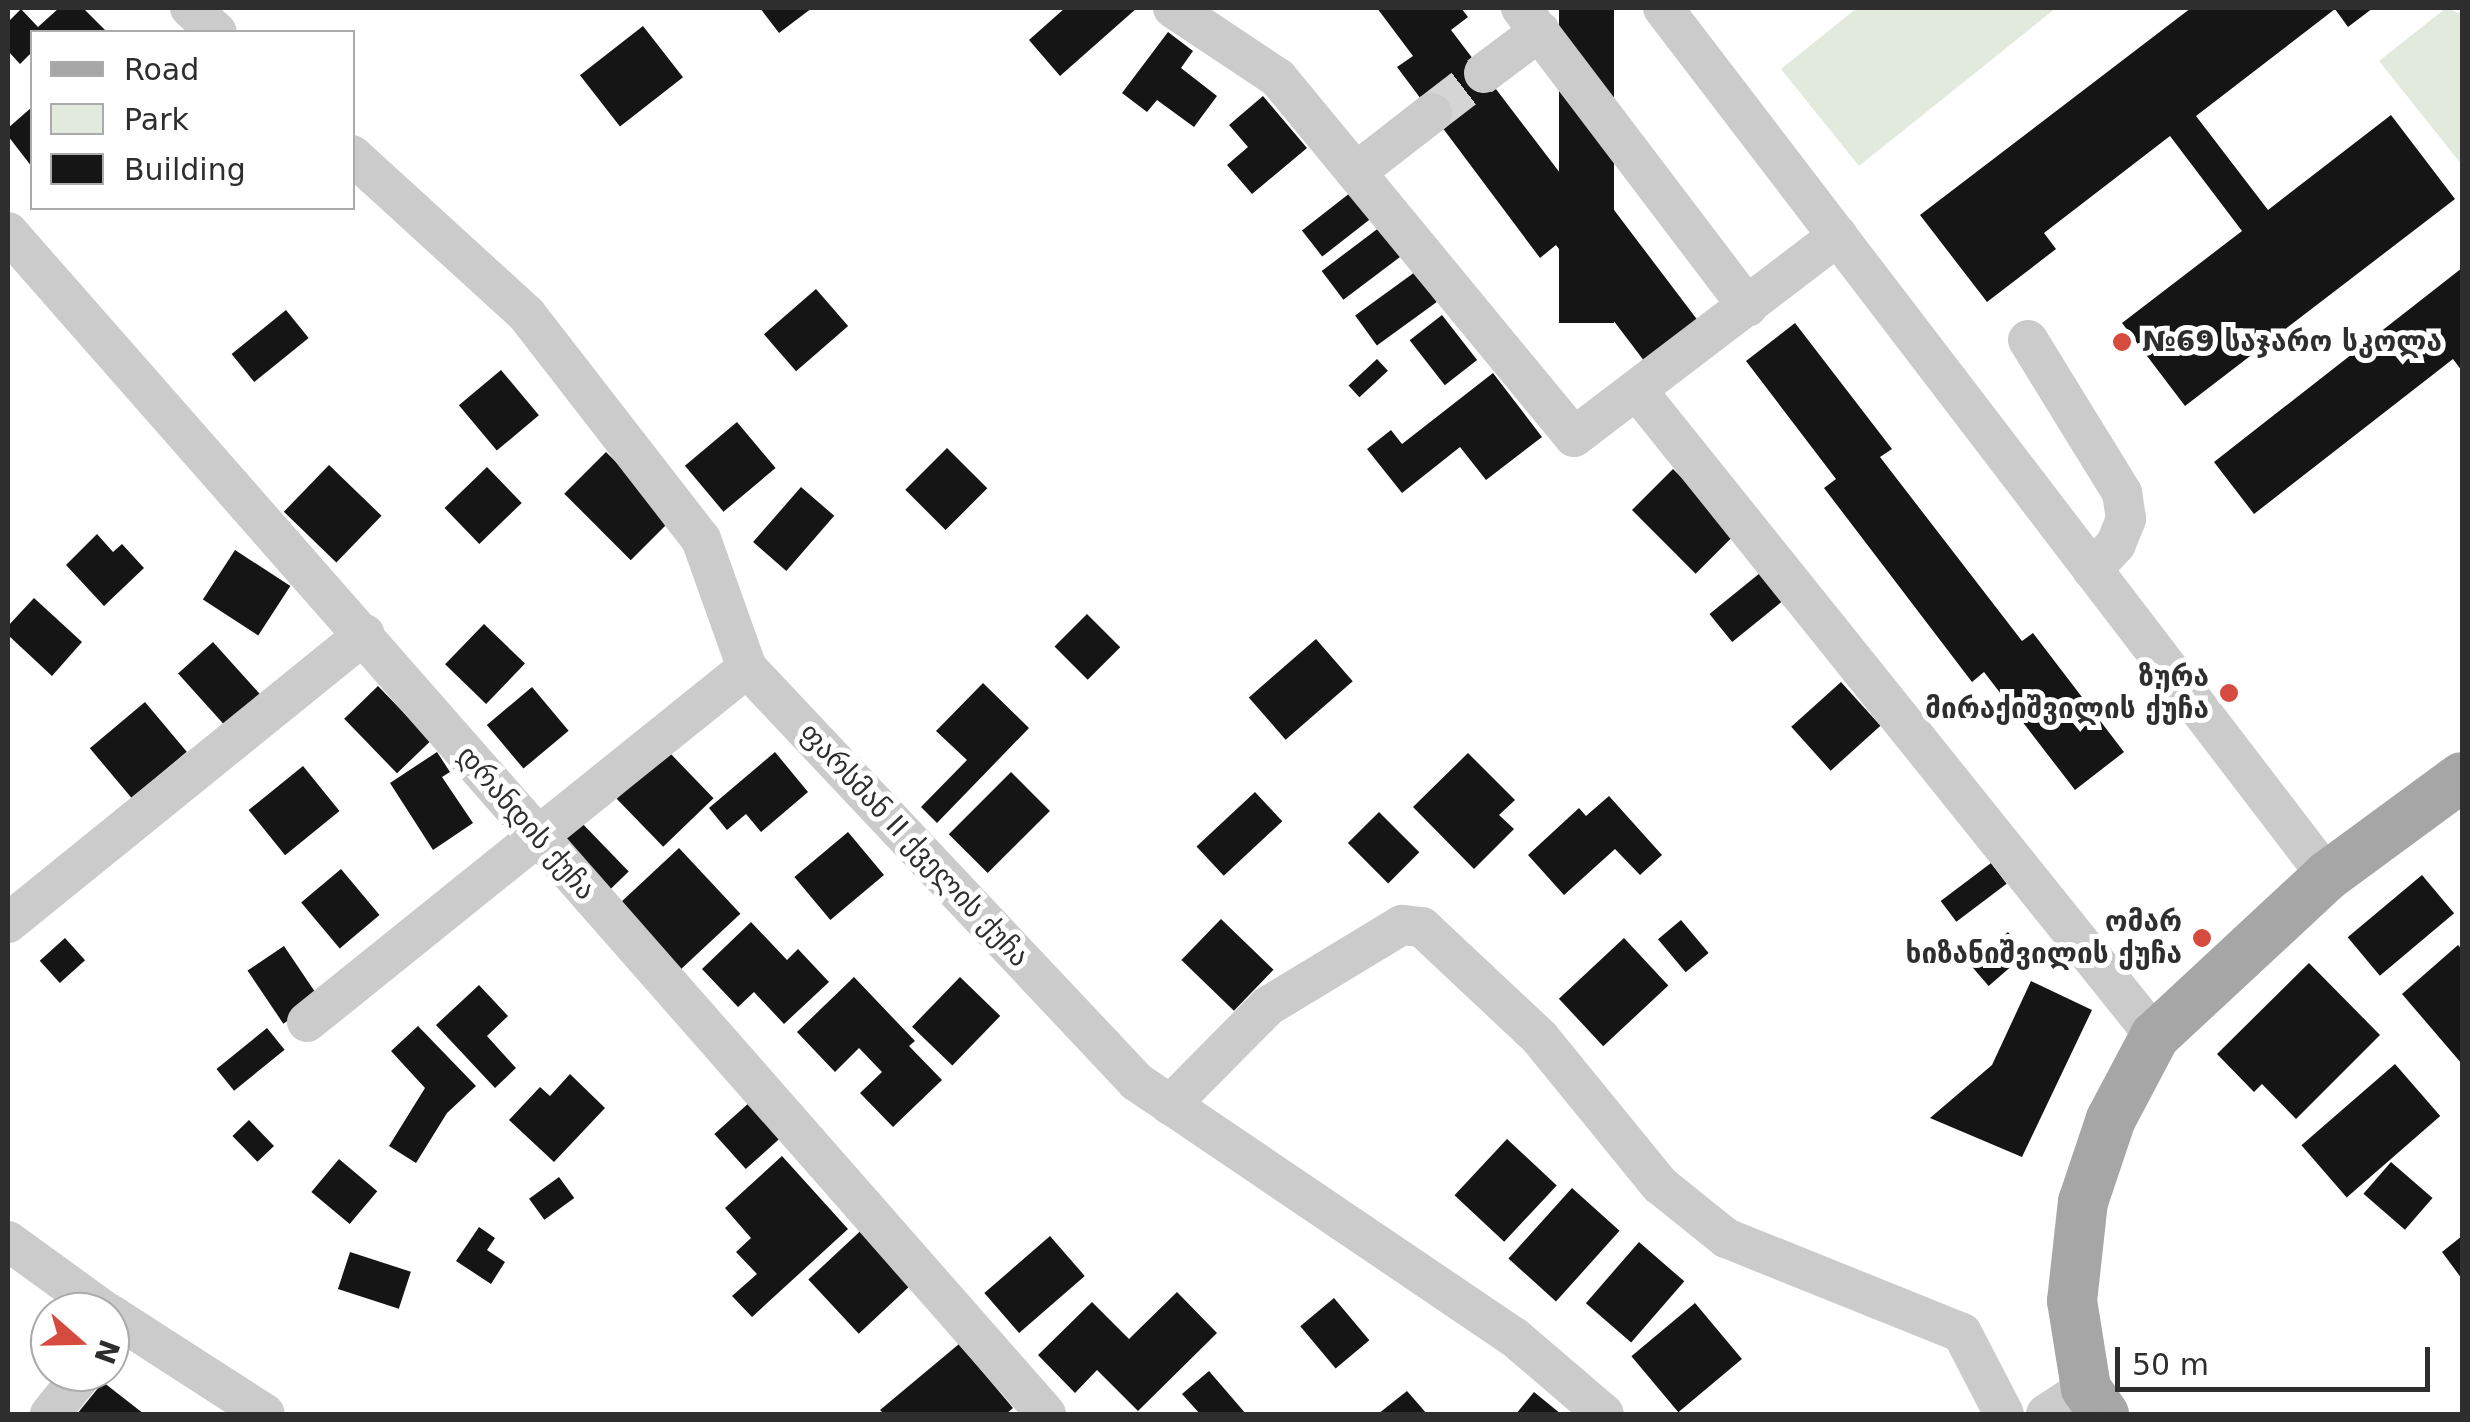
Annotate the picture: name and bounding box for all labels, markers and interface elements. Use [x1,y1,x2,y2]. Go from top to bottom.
legend [30,30,355,210]
text: Road [124,52,199,87]
text: Park [124,102,189,137]
text: Building [124,152,246,187]
place label: №69 საჯარო სკოლა [2142,325,2442,359]
marker: №69 საჯარო სკოლა [2111,331,2133,353]
place label: ზურა მირაქიშვილის ქუჩა [1925,660,2209,726]
marker: ზურა მირაქიშვილის ქუჩა [2218,682,2240,704]
street label: ფარსმან II ქველის ქუჩა [792,716,1036,974]
street label: დრანდის ქუჩა [450,739,602,907]
place label: ომარ ხიზანიშვილის ქუჩა [1905,905,2182,971]
marker: ომარ ხიზანიშვილის ქუჩა [2191,927,2213,949]
north arrow [30,1292,130,1392]
scale bar [2120,1327,2435,1389]
text: N [87,1335,126,1368]
text: 50 m [2132,1347,2209,1382]

